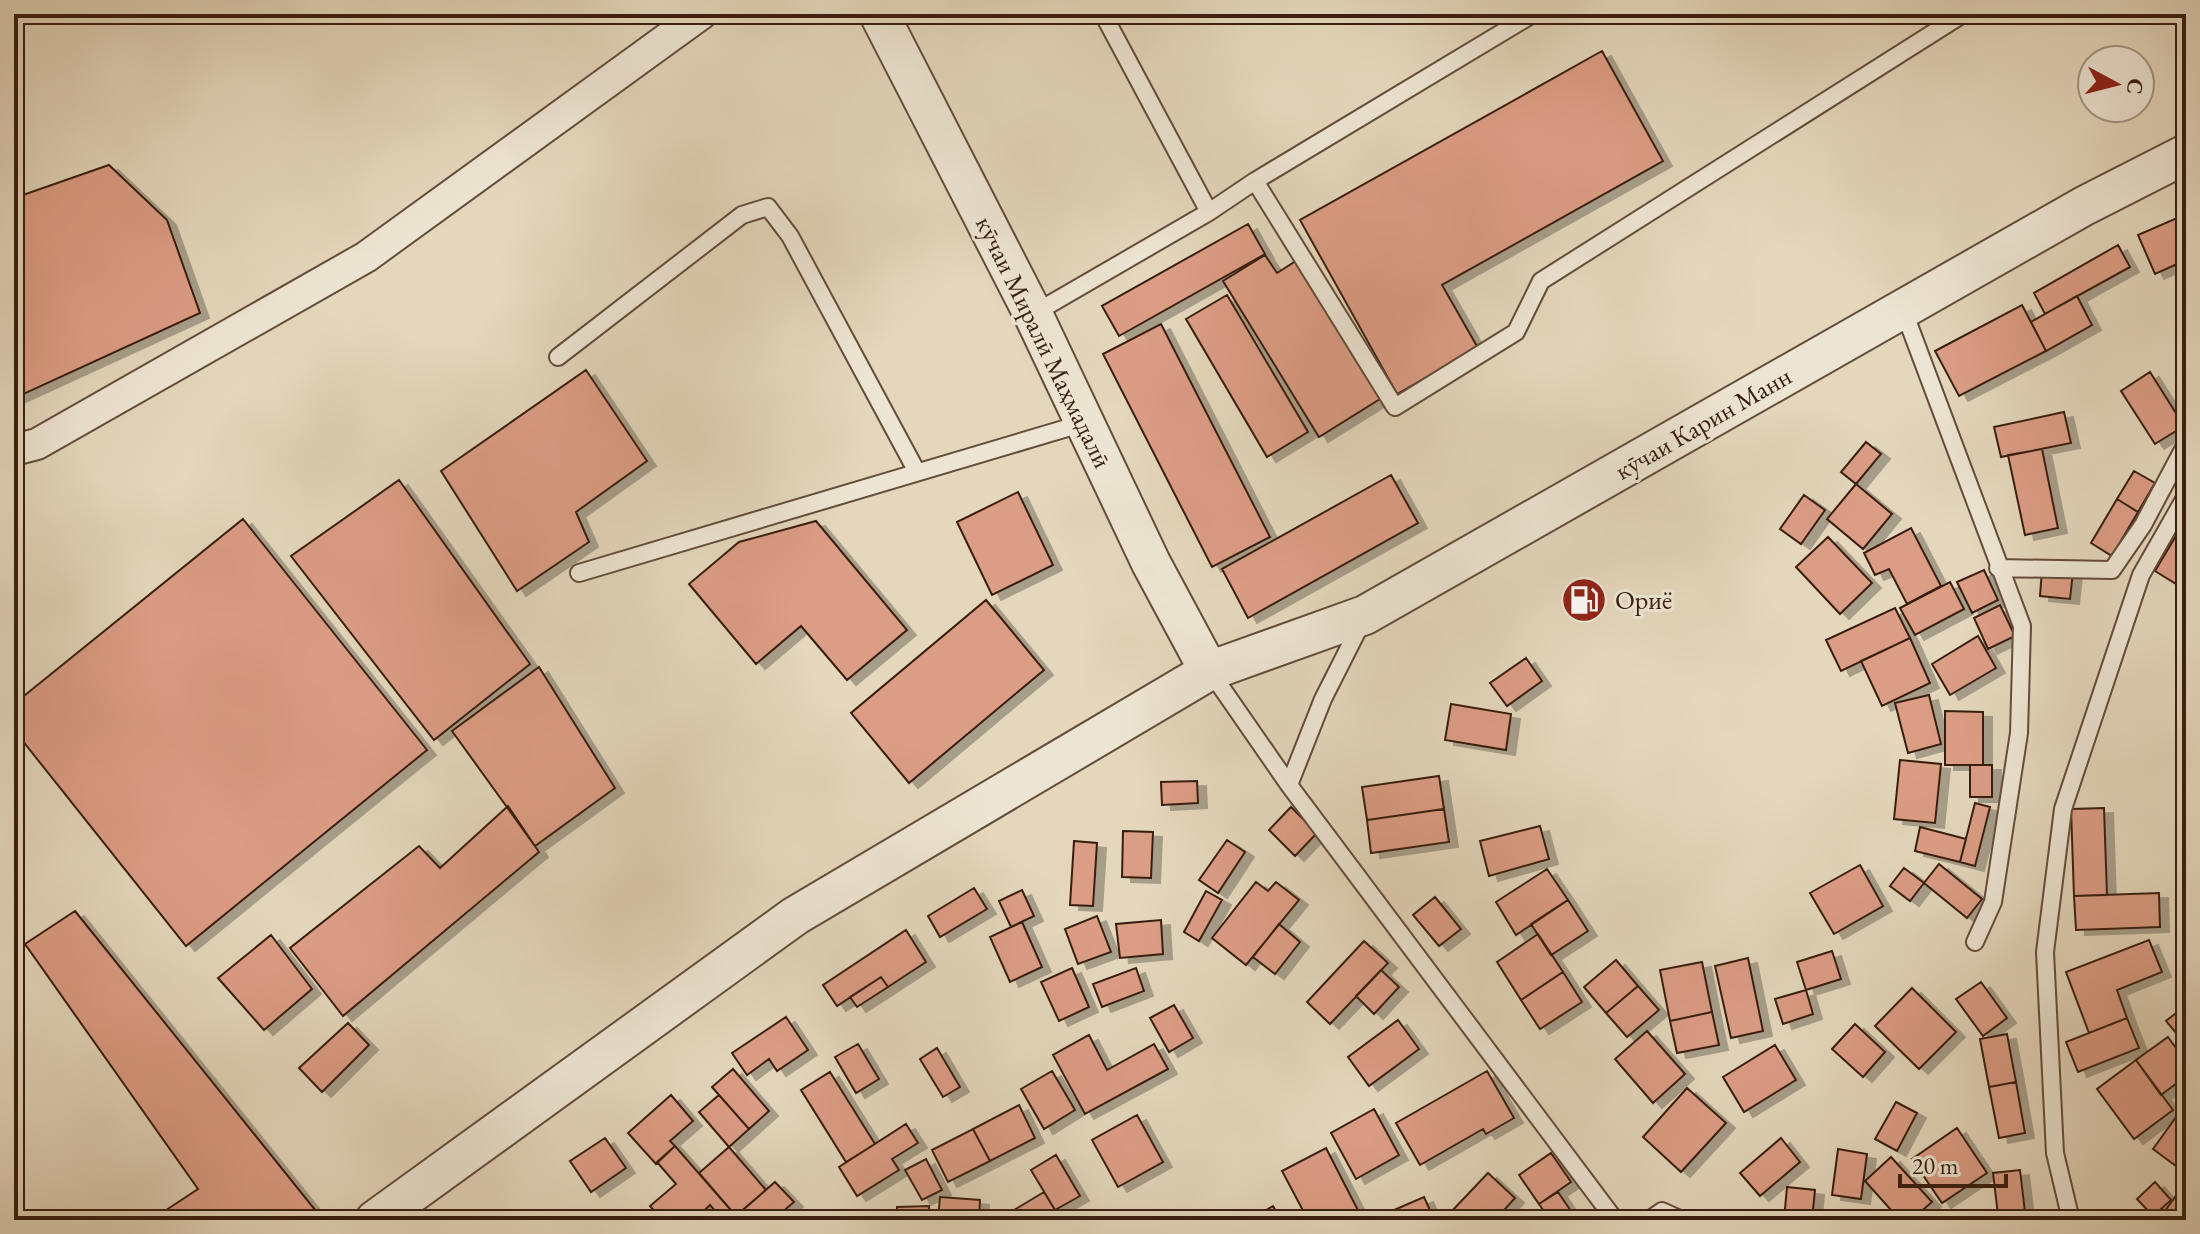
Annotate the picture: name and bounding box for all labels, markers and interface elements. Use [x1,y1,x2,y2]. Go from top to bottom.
north arrow [2076,44,2156,124]
text: С [2120,77,2151,96]
street label: кӯчаи Миралӣ Маҳмадалӣ [968,210,1120,474]
street label: кӯчаи Карин Манн [1608,359,1798,487]
fuel station icon: Ориё [1560,576,1608,624]
place label: Ориё [1615,583,1672,617]
scale bar [1900,1138,2006,1188]
text: 20 m [1912,1150,1959,1181]

